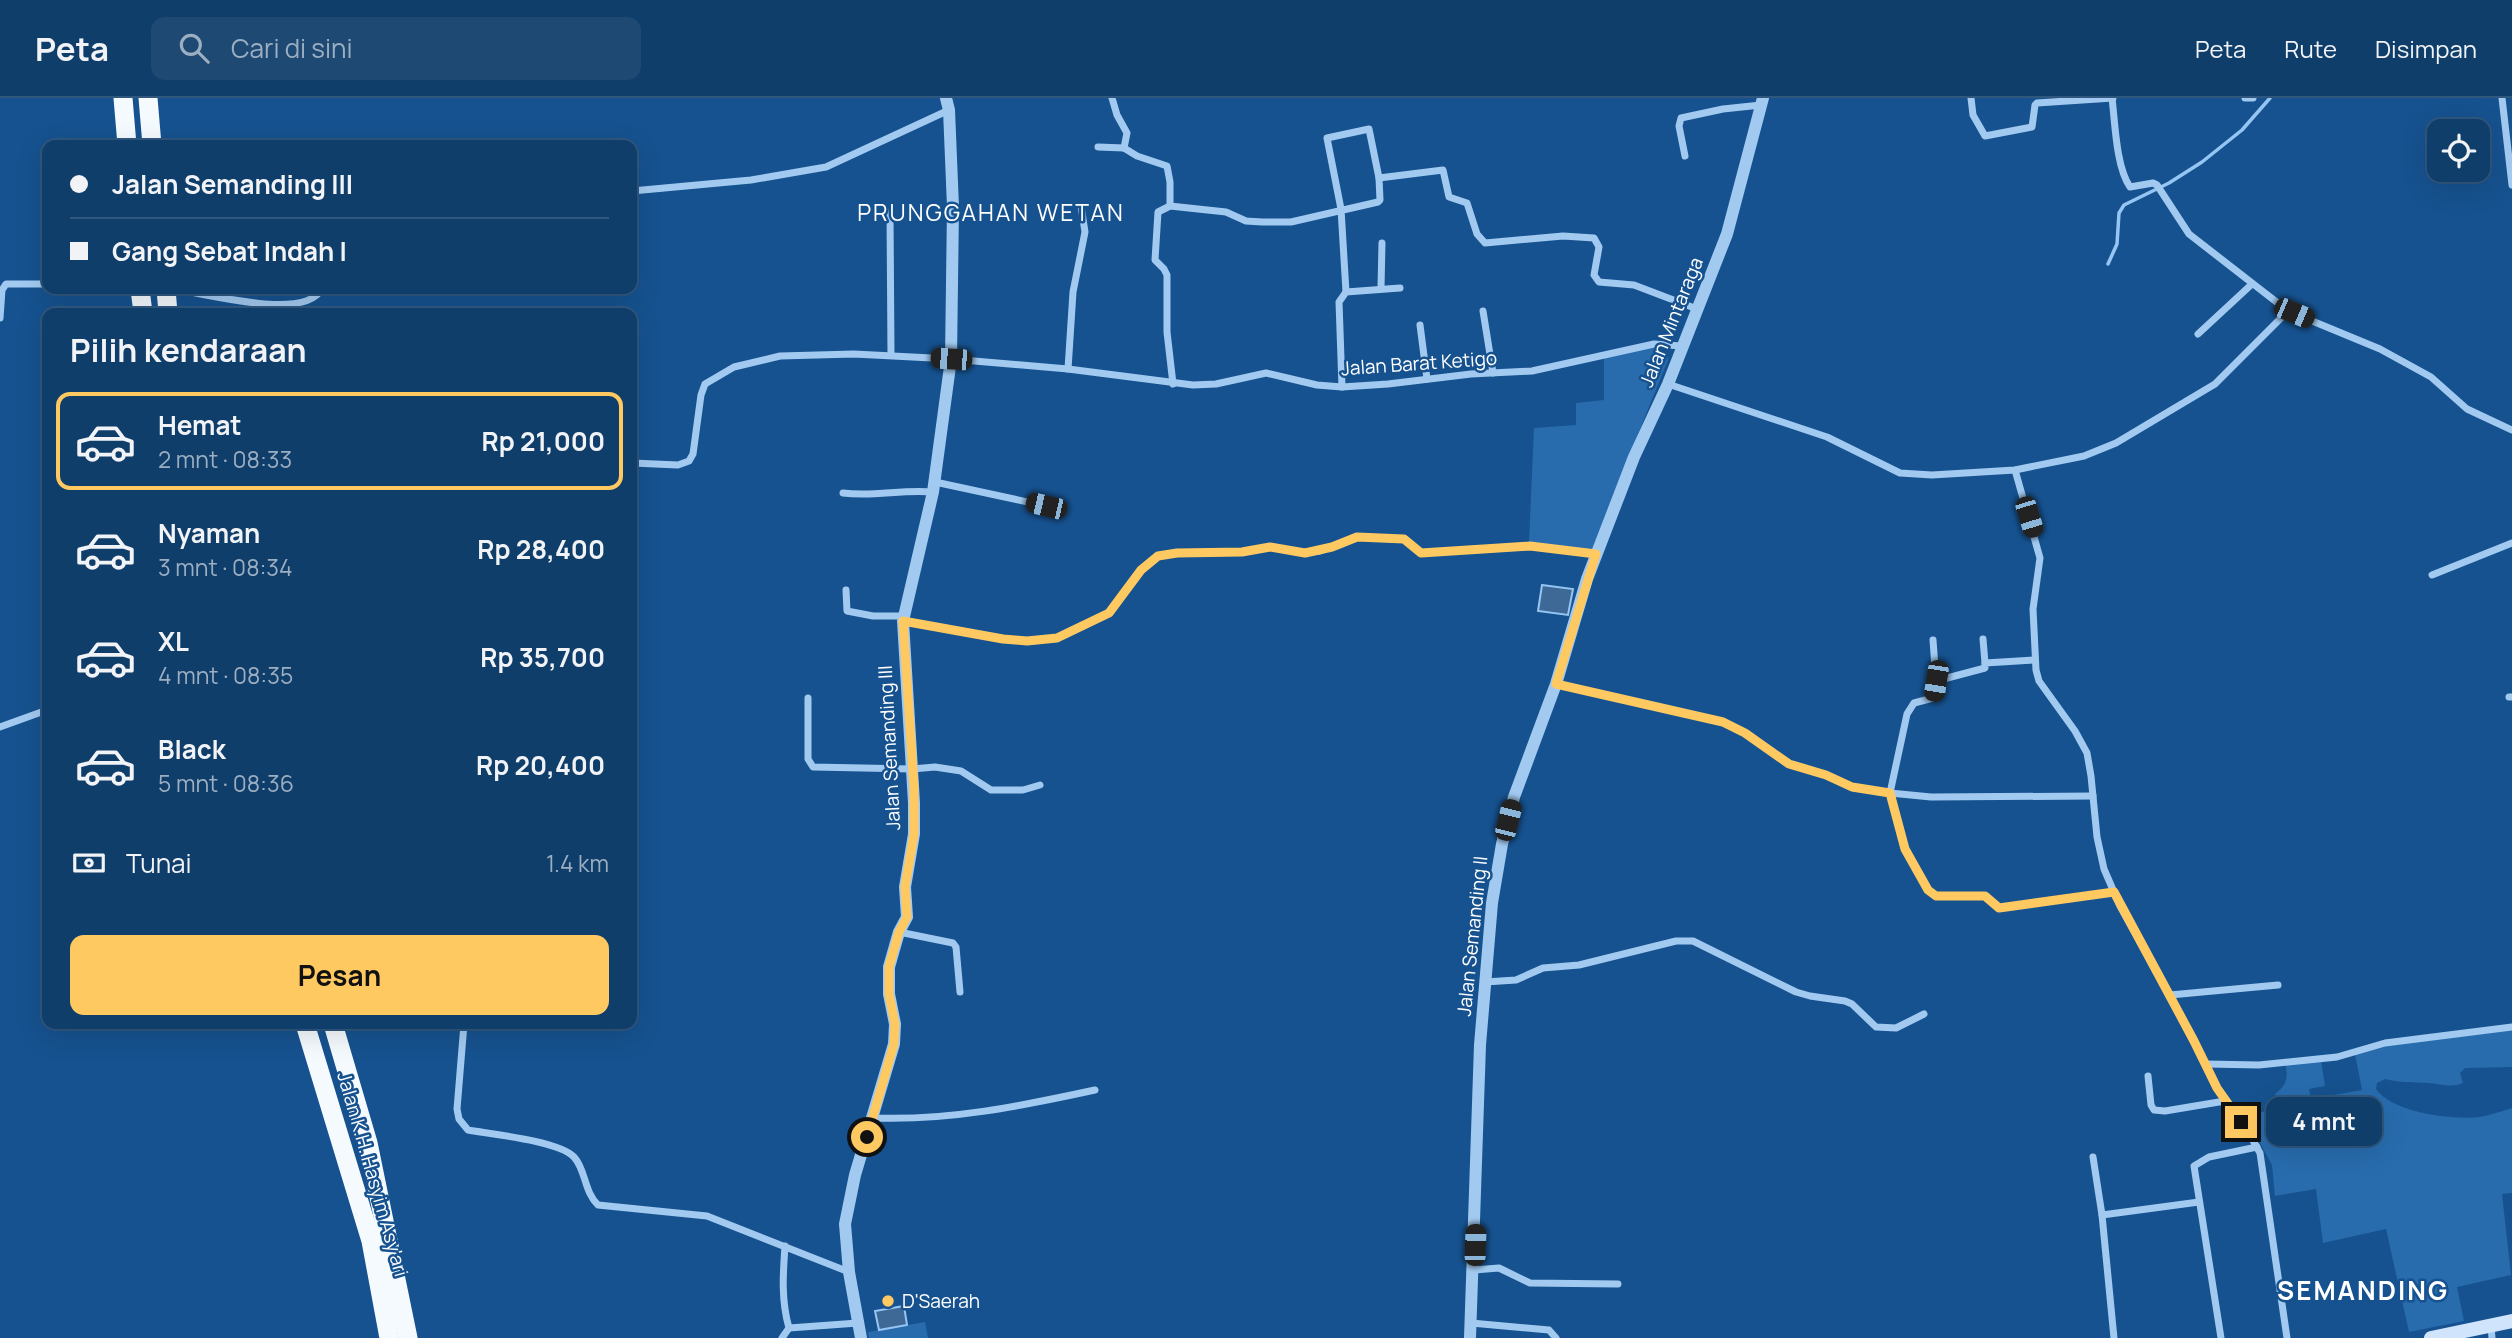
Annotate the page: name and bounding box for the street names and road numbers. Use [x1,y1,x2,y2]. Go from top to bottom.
street label: Jalan Mintaraga [1633,253,1709,391]
street label: Jalan Barat Ketigo [1340,345,1498,381]
street label: Jalan Semanding III [872,665,906,831]
street label: Jalan Semanding II [1451,855,1493,1017]
street label: Jalan K.H. Hasyim Asy'ari [331,1069,415,1279]

